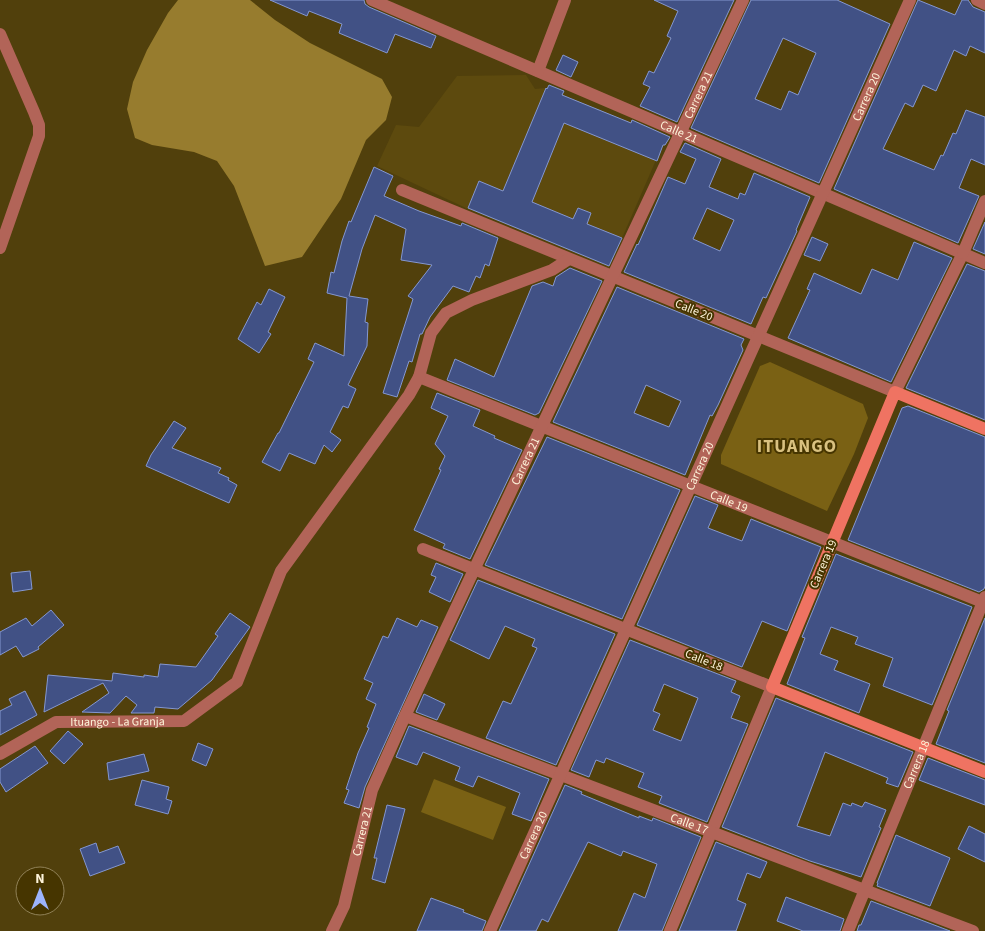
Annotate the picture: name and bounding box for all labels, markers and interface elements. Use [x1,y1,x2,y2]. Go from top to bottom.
street label: Carrera 21 [680,68,717,122]
street label: Carrera 20 [848,70,885,124]
street label: Calle 21 [657,117,700,148]
street label: Calle 20 [672,295,715,326]
street label: Carrera 21 [507,434,544,488]
district label: ITUANGO [757,434,837,459]
street label: Carrera 20 [682,439,719,493]
street label: Calle 19 [707,486,750,517]
street label: Carrera 19 [806,537,841,591]
street label: Calle 18 [682,645,725,676]
street label: Ituango - La Granja [70,713,165,731]
street label: Carrera 18 [899,738,934,792]
street label: Carrera 21 [348,804,377,858]
street label: Carrera 20 [515,809,552,862]
street label: Calle 17 [668,809,711,839]
north arrow [15,866,65,916]
text: N [35,869,45,889]

